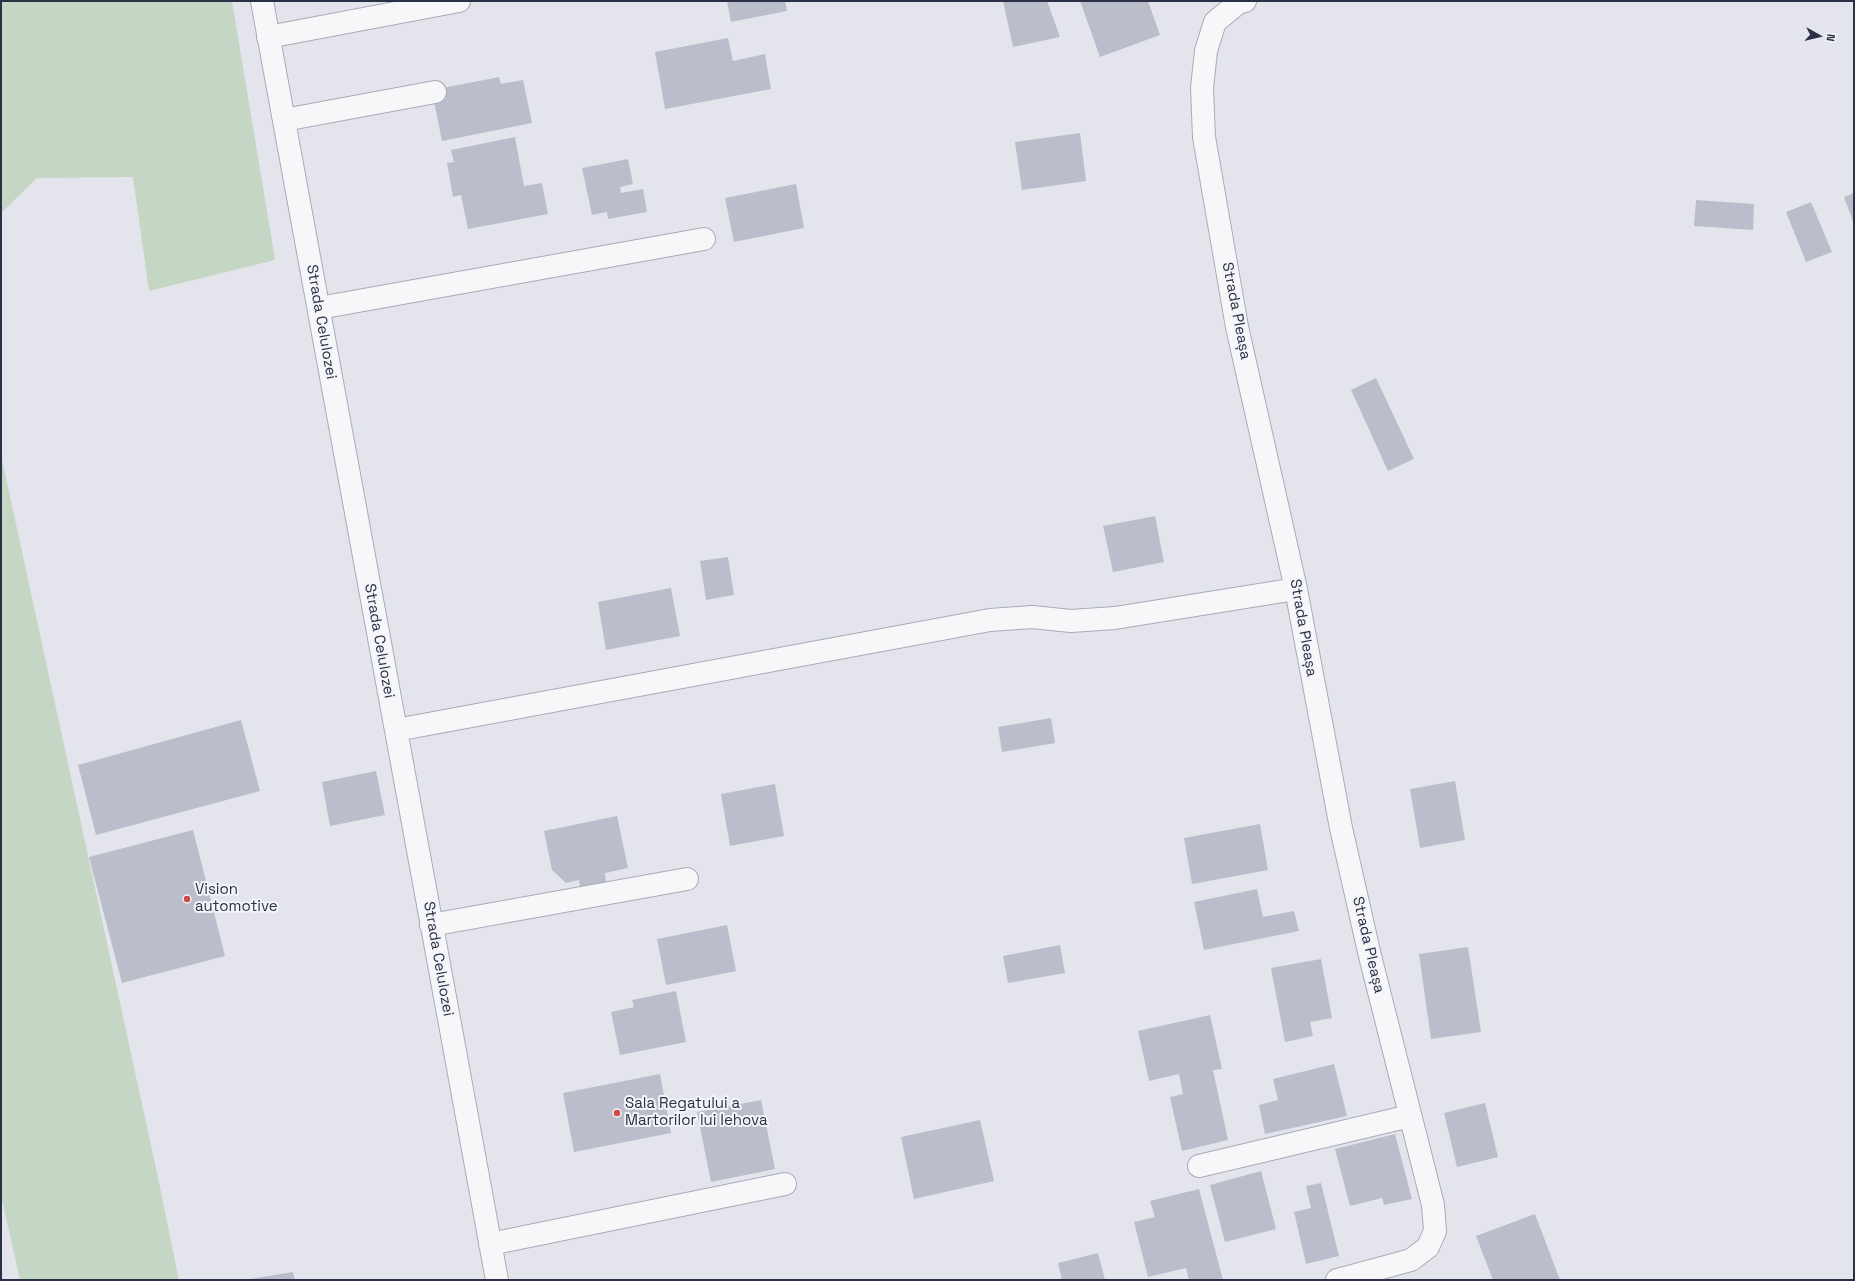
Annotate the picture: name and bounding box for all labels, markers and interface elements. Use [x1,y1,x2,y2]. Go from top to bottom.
north arrow [1799,16,1839,56]
text: N [1823,33,1838,42]
street label: Strada Pleașa [1218,261,1254,361]
street label: Strada Celulozei [302,263,340,381]
street label: Strada Pleașa [1286,578,1320,678]
street label: Strada Celulozei [360,582,398,700]
place label: Vision automotive [195,881,278,916]
marker: Vision automotive [182,894,192,904]
street label: Strada Pleașa [1348,895,1388,995]
street label: Strada Celulozei [419,900,457,1018]
place label: Sala Regatului a Martorilor lui Iehova [625,1095,768,1130]
marker: Sala Regatului a Martorilor lui Iehova [612,1108,622,1118]

